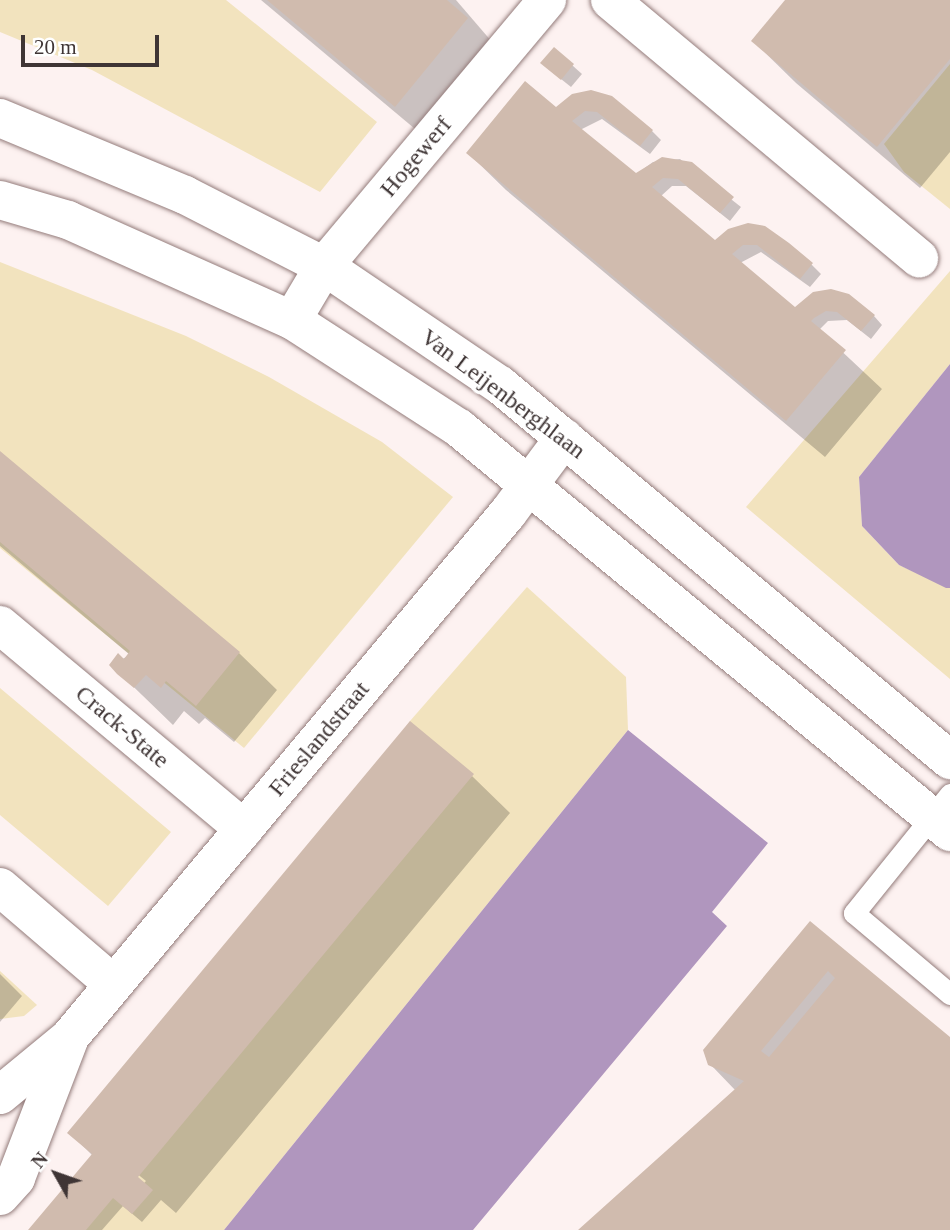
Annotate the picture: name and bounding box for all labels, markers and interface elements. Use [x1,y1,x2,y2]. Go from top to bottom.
scale bar [24,21,163,65]
text: 20 m [34,35,77,59]
street label: Hogewerf [374,111,458,203]
street label: Van Leijenberghlaan [415,323,591,465]
street label: Frieslandstraat [263,676,375,802]
street label: Crack-State [69,680,175,774]
north arrow [21,1139,91,1209]
text: N [27,1148,52,1172]

